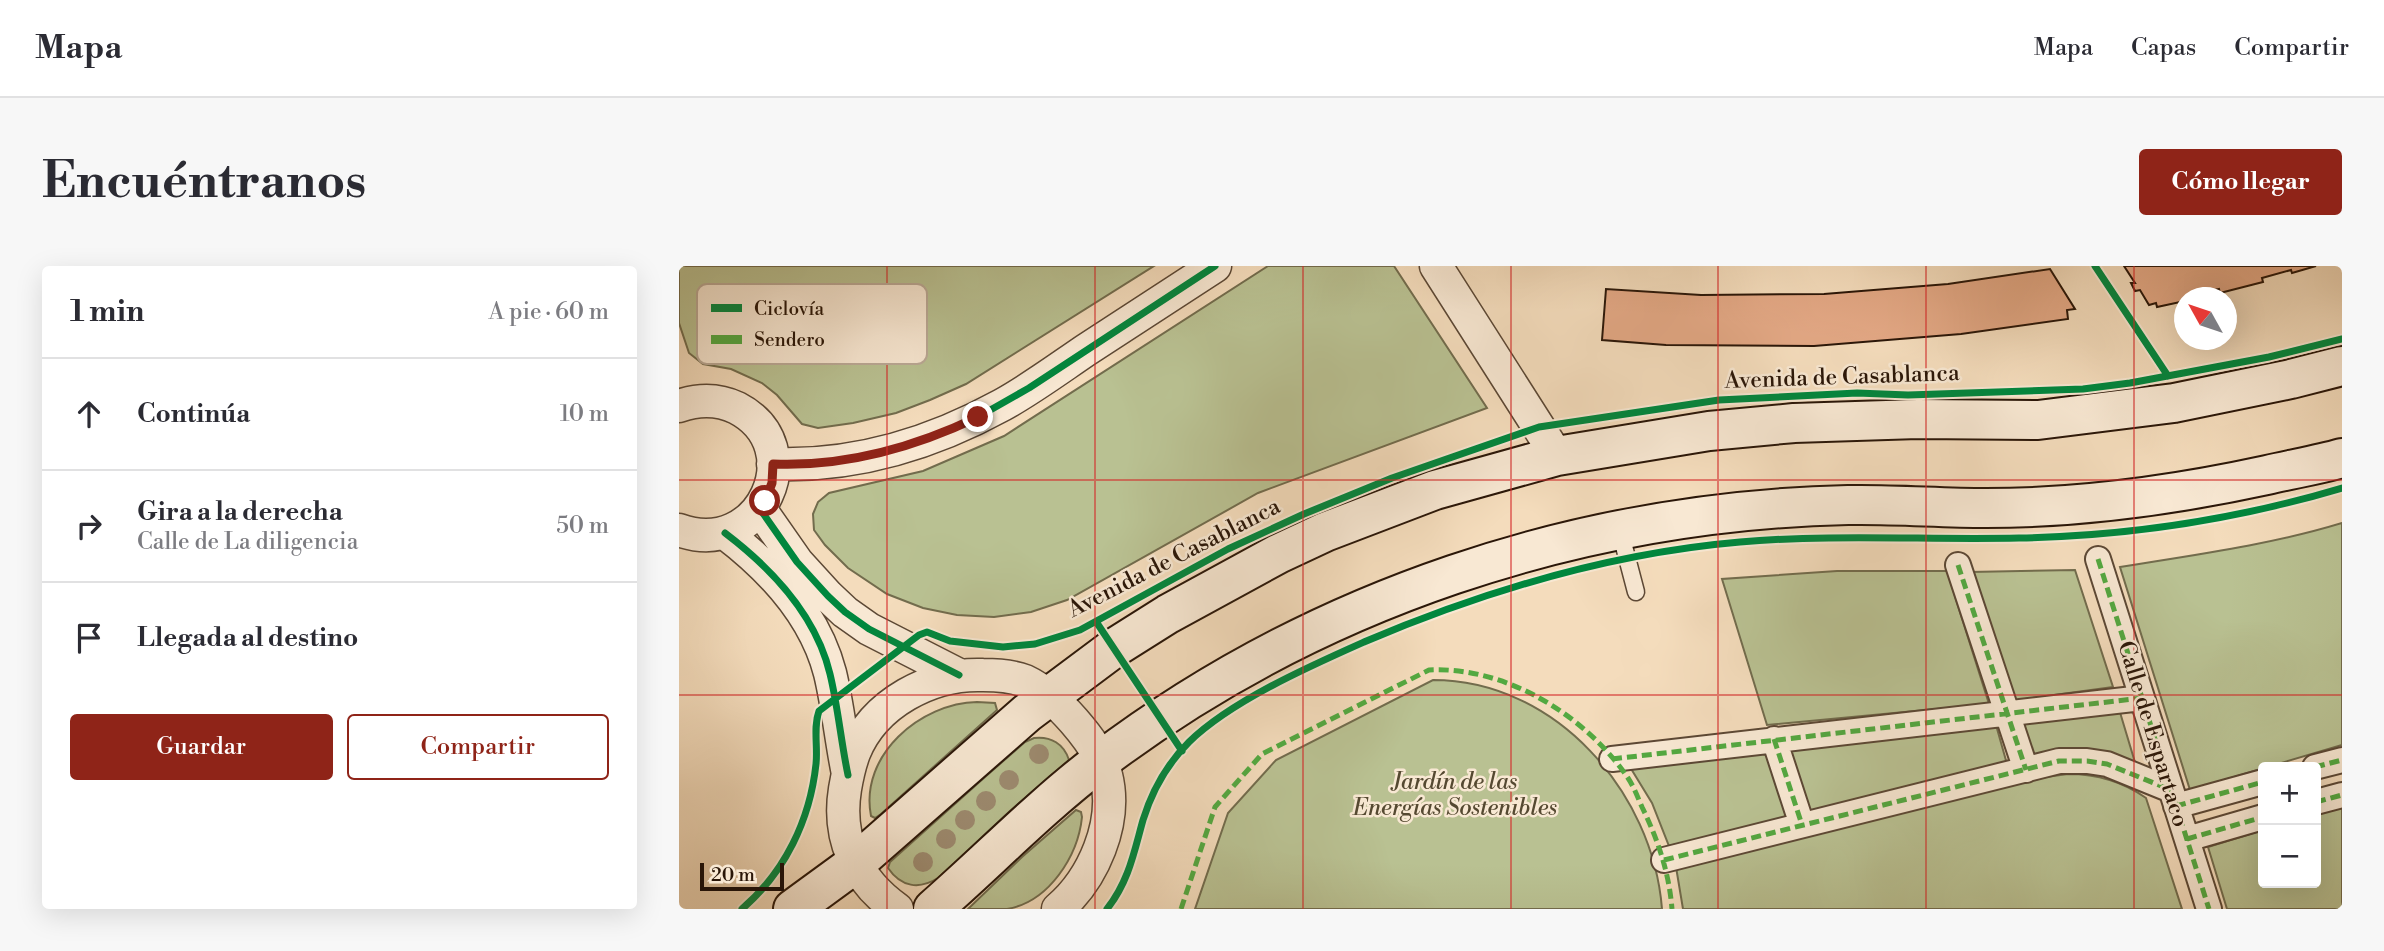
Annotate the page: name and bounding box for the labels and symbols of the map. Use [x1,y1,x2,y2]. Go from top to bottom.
legend [697,284,927,364]
north arrow [2174,287,2237,350]
text: Ciclovía [754,297,824,321]
text: Sendero [754,328,825,352]
street label: Avenida de Casablanca [1723,359,1960,395]
route end [962,401,993,432]
route start [749,485,780,516]
street label: Avenida de Casablanca [1062,492,1285,624]
street label: Calle de Espartaco [2111,638,2195,830]
park label: Jardín de las Energías Sostenibles [1352,768,1557,822]
scale bar [700,860,784,892]

